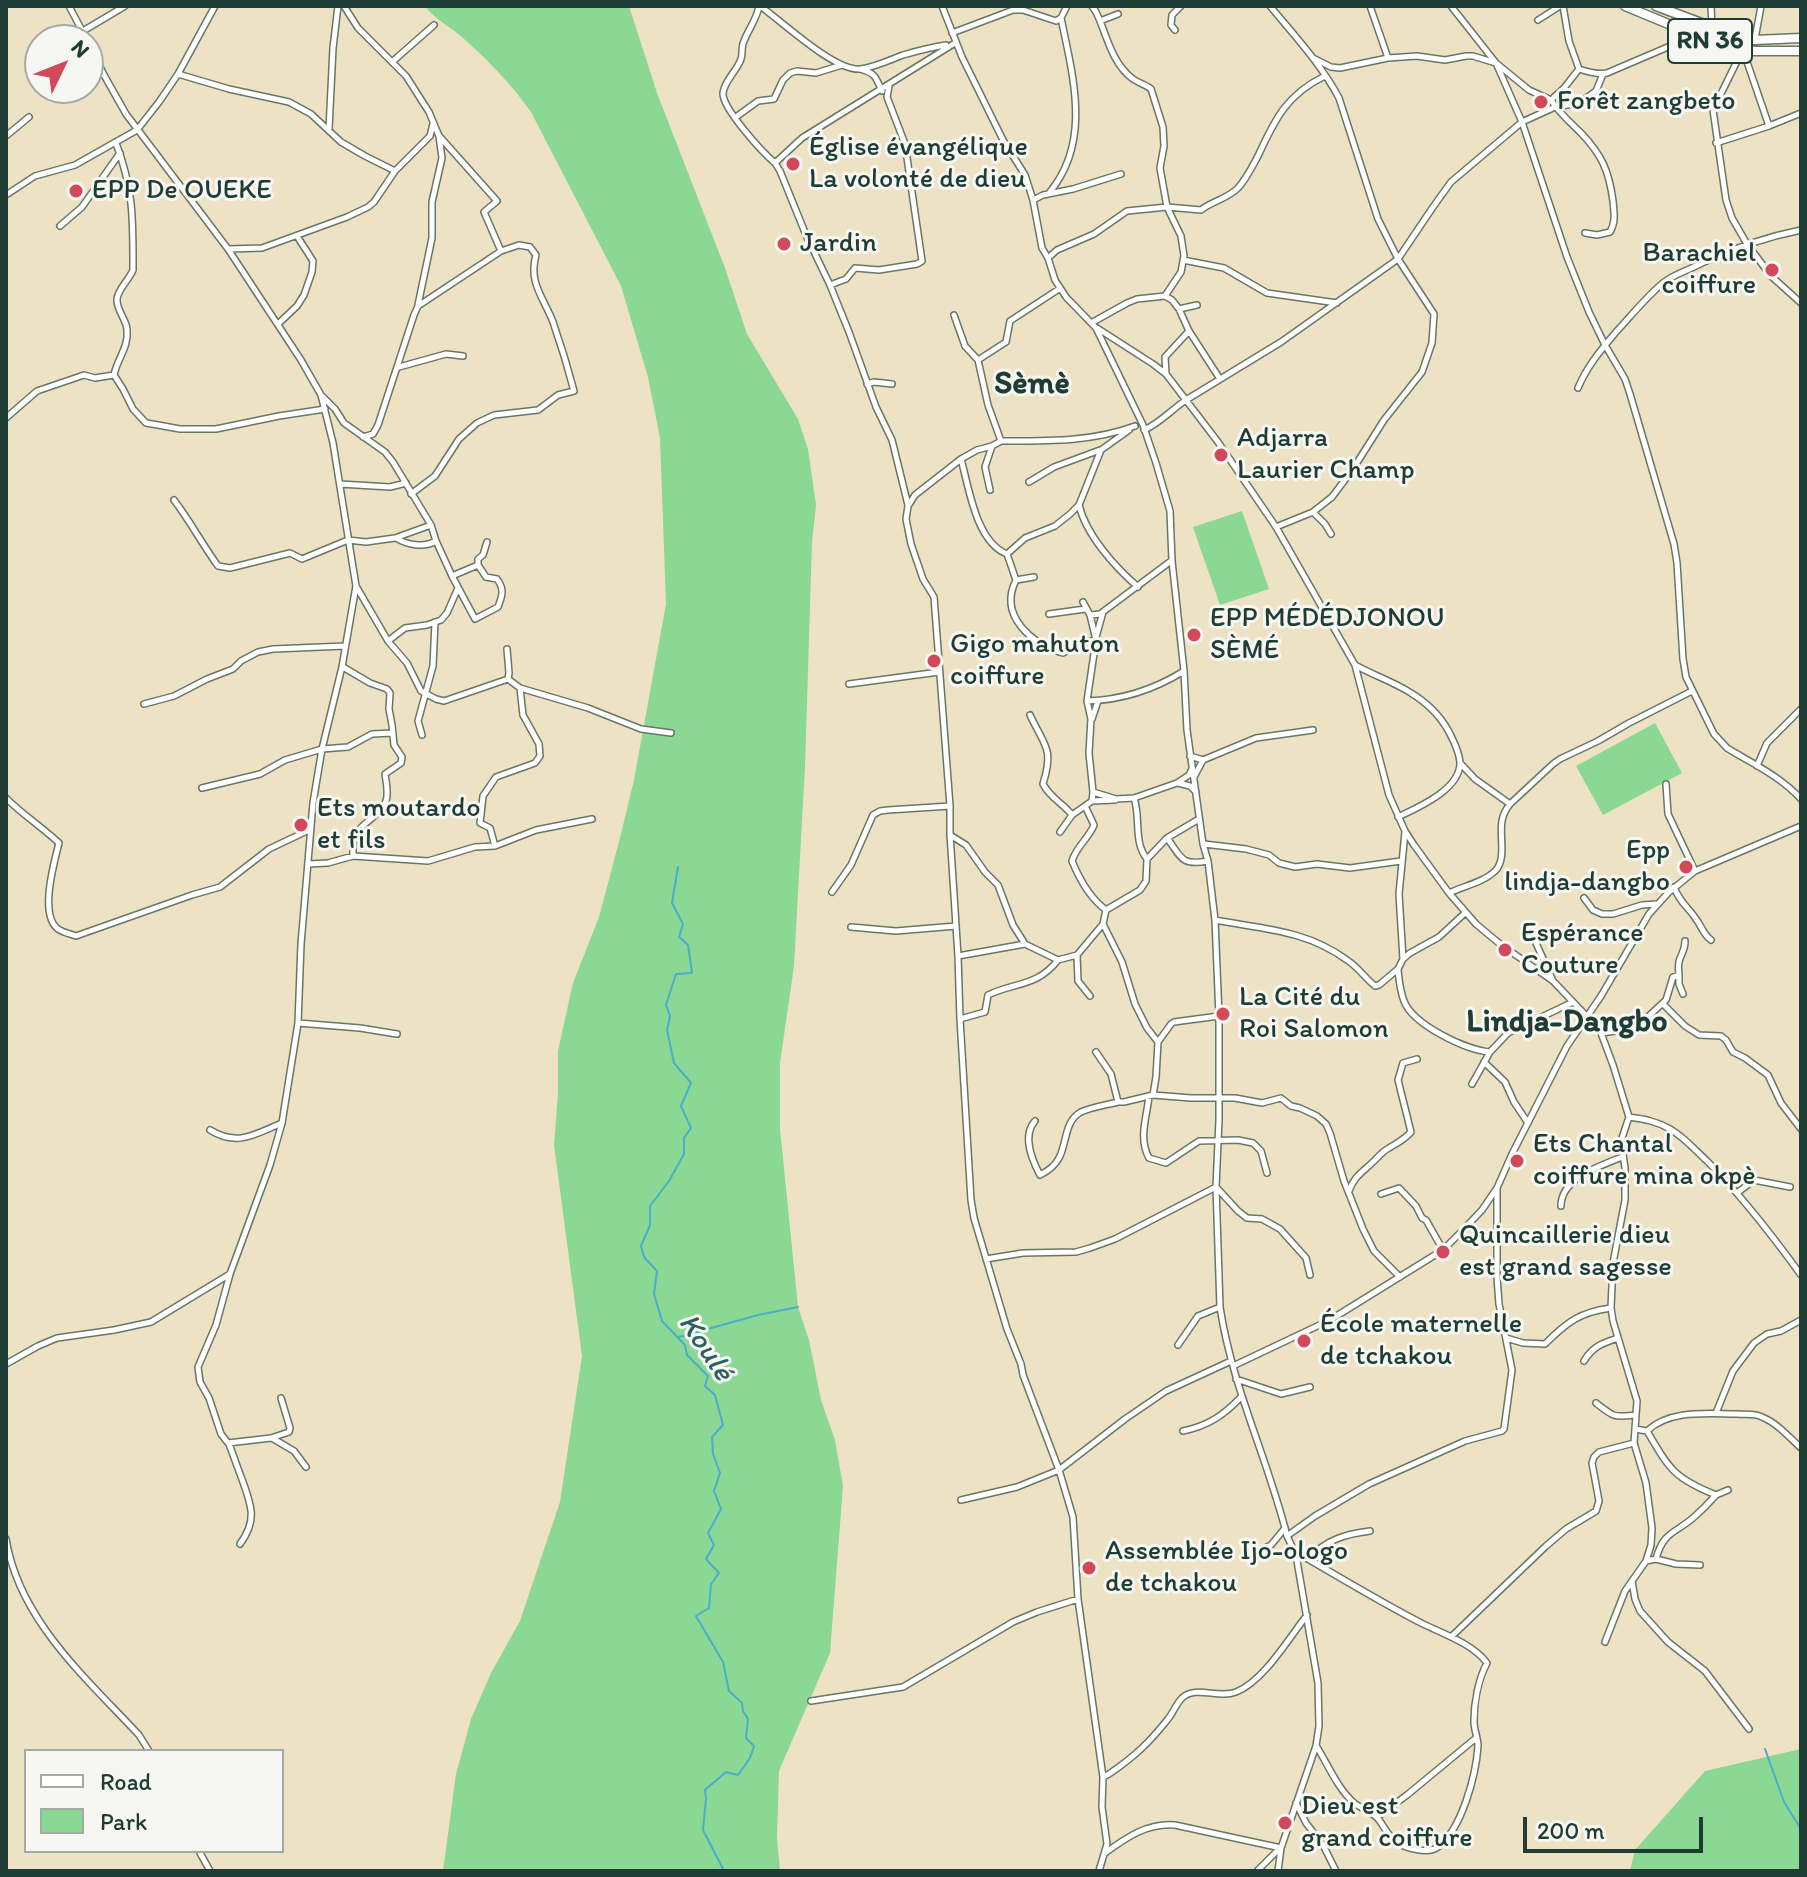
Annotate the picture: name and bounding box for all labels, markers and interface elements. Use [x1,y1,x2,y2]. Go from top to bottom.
road number: RN 36 [1668,19,1752,63]
north arrow [24,24,104,104]
text: N [66,34,95,63]
place label: Forêt zangbeto [1557,85,1735,119]
marker: Forêt zangbeto [1532,93,1550,111]
place label: Église évangélique La volonté de dieu [809,131,1028,197]
marker: Église évangélique La volonté de dieu [784,155,802,173]
place label: EPP De OUEKE [92,174,272,208]
marker: EPP De OUEKE [67,182,85,200]
place label: Jardin [800,227,877,261]
marker: Jardin [775,235,793,253]
place label: Barachiel coiffure [1642,237,1756,303]
marker: Barachiel coiffure [1763,261,1781,279]
district label: Sèmè [994,366,1070,404]
place label: Adjarra Laurier Champ [1237,422,1414,488]
marker: Adjarra Laurier Champ [1212,446,1230,464]
place label: EPP MÉDÉDJONOU SÈMÉ [1210,602,1445,668]
marker: EPP MÉDÉDJONOU SÈMÉ [1185,626,1203,644]
place label: Gigo mahuton coiffure [950,628,1120,694]
marker: Gigo mahuton coiffure [925,652,943,670]
place label: Ets moutardo et fils [317,792,481,858]
marker: Ets moutardo et fils [292,816,310,834]
place label: Epp lindja-dangbo [1504,834,1670,900]
marker: Epp lindja-dangbo [1677,858,1695,876]
place label: Espérance Couture [1521,917,1644,983]
marker: Espérance Couture [1496,941,1514,959]
place label: La Cité du Roi Salomon [1239,981,1389,1047]
district label: Lindja-Dangbo [1466,1004,1668,1042]
marker: La Cité du Roi Salomon [1214,1005,1232,1023]
place label: Ets Chantal coiffure mina okpè [1533,1128,1755,1194]
marker: Ets Chantal coiffure mina okpè [1508,1152,1526,1170]
place label: Quincaillerie dieu est grand sagesse [1459,1219,1672,1285]
marker: Quincaillerie dieu est grand sagesse [1434,1243,1452,1261]
water label: Koulé [670,1307,740,1389]
place label: École maternelle de tchakou [1320,1308,1522,1374]
marker: École maternelle de tchakou [1295,1332,1313,1350]
place label: Assemblée Ijo-ologo de tchakou [1105,1535,1348,1601]
marker: Assemblée Ijo-ologo de tchakou [1080,1559,1098,1577]
legend [24,1749,284,1853]
text: Road [100,1767,152,1796]
place label: Dieu est grand coiffure [1301,1790,1473,1856]
scale bar [1527,1801,1707,1851]
text: Park [100,1807,147,1836]
marker: Dieu est grand coiffure [1276,1814,1294,1832]
text: 200 m [1537,1816,1605,1845]

